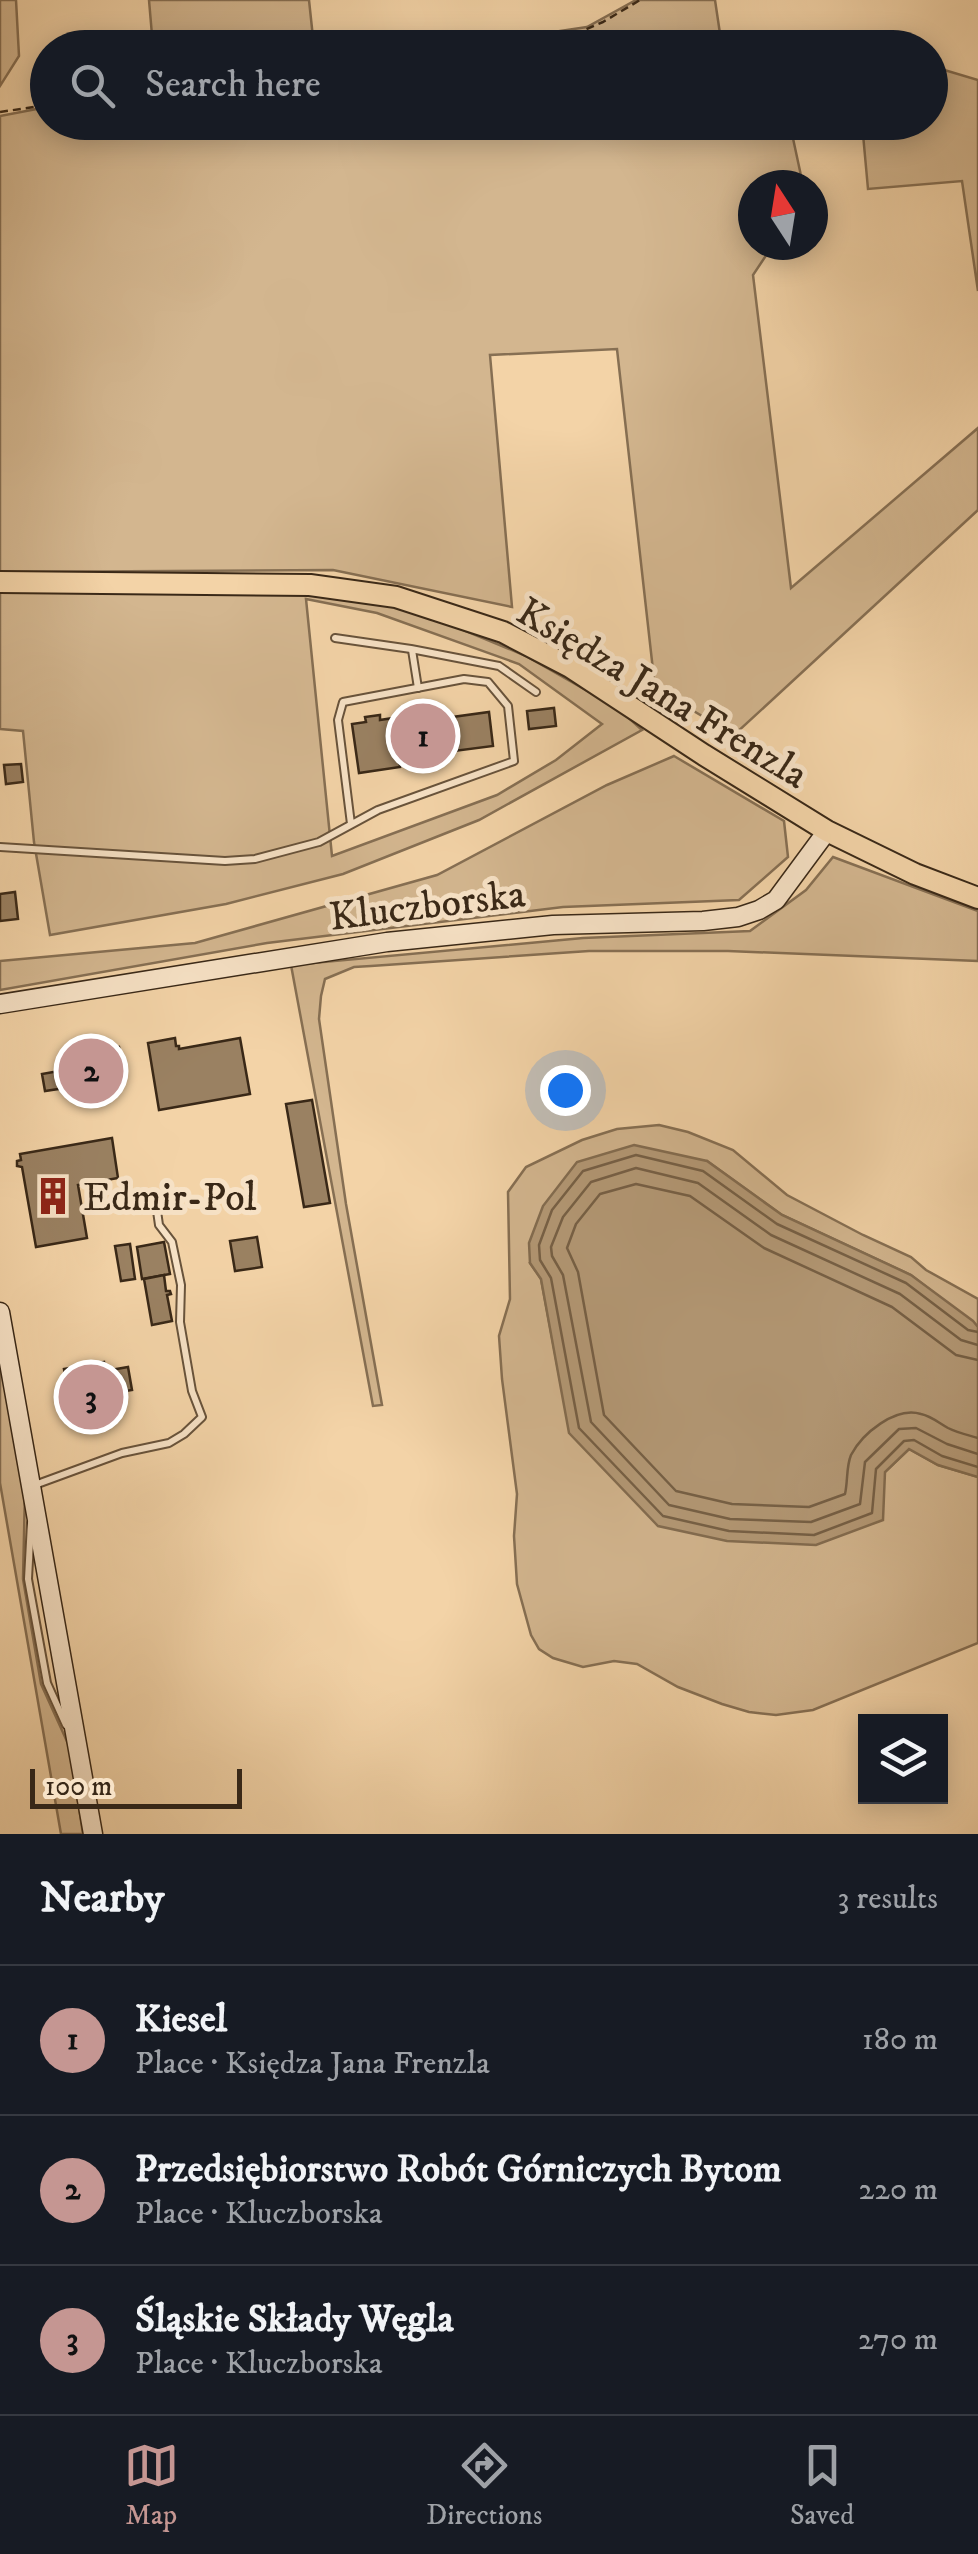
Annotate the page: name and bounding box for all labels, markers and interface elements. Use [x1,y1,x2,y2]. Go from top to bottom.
search box [30,30,948,140]
icon: search [65,58,120,113]
text: Search here [145,61,321,109]
north arrow [738,170,828,260]
street label: Księdza Jana Frenzla [507,588,816,801]
pin: 1 [390,698,456,774]
street label: Kluczborska [327,870,528,944]
pin: 2 [58,1034,124,1108]
your location [540,1065,591,1116]
place label: Edmir-Pol [83,1174,257,1224]
building icon: Edmir-Pol [32,1175,74,1217]
pin: 3 [58,1360,124,1434]
map controls [858,1714,948,1804]
button: layers [858,1714,948,1804]
scale bar [30,1764,242,1808]
text: 100 m [45,1769,112,1804]
text: Nearby [40,1873,164,1925]
text: 3 results [837,1879,938,1919]
text: Kiesel [135,1996,227,2044]
text: 1 [67,2020,78,2060]
text: 180 m [862,2020,938,2060]
text: Place · Księdza Jana Frenzla [135,2044,490,2084]
text: Przedsiębiorstwo Robót Górniczych Bytom [135,2146,782,2194]
text: 2 [65,2170,80,2210]
text: 220 m [858,2170,938,2210]
text: Place · Kluczborska [135,2194,383,2234]
text: Śląskie Składy Węgla [135,2296,454,2344]
text: 3 [67,2320,78,2360]
text: 270 m [858,2320,938,2360]
text: Place · Kluczborska [135,2344,383,2384]
tab: Map [124,2438,179,2533]
tab: Directions [426,2438,542,2533]
tab: Saved [790,2438,854,2533]

